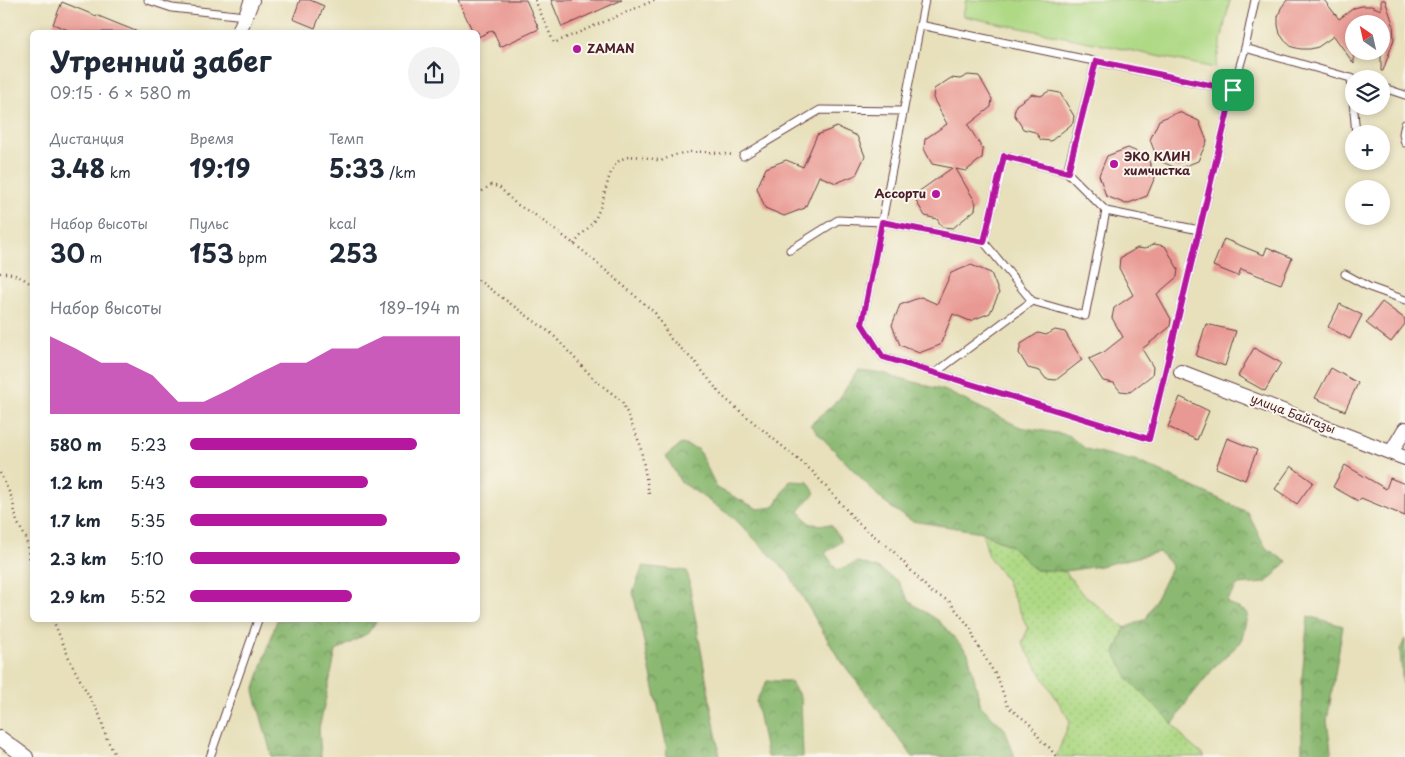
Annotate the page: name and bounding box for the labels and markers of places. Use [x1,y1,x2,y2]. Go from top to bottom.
place label: ZAMAN [587,39,634,57]
marker: ZAMAN [571,43,583,55]
pin [1212,69,1254,111]
place label: ЭКО КЛИН химчистка [1124,147,1191,179]
marker: ЭКО КЛИН химчистка [1108,158,1120,170]
place label: Ассорти [875,184,926,202]
marker: Ассорти [930,188,942,200]

